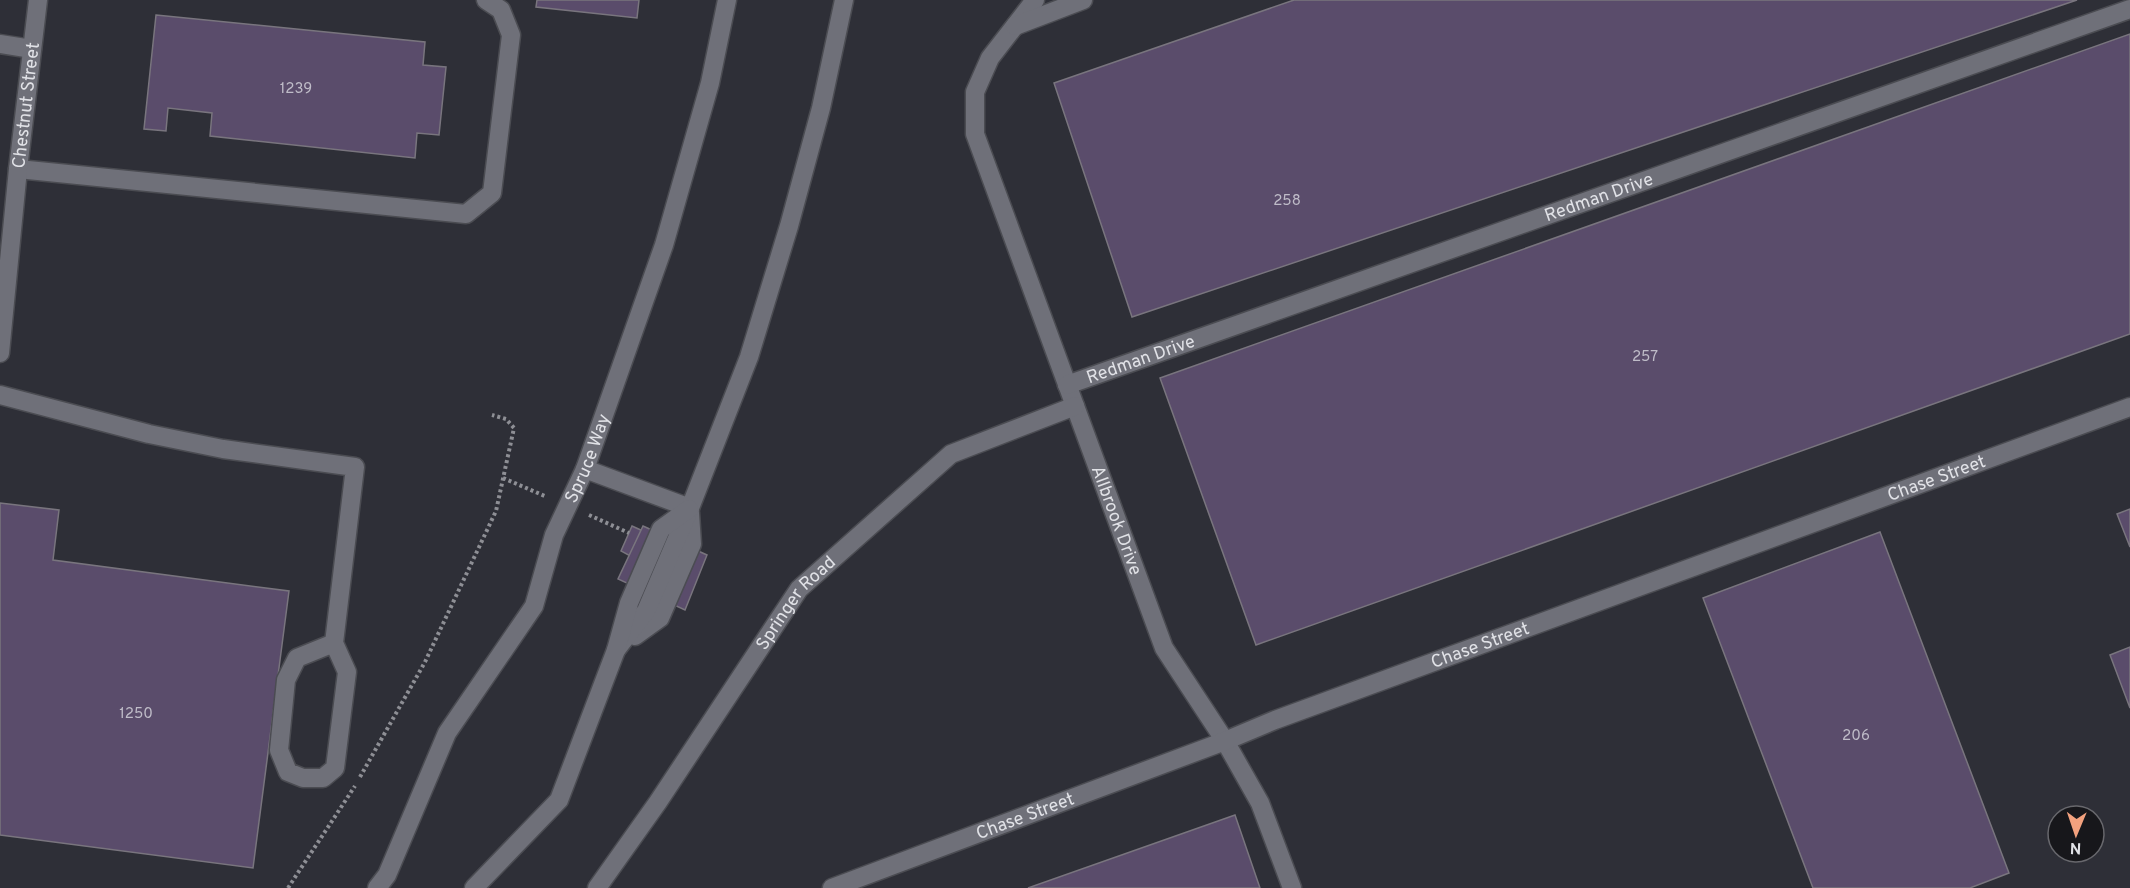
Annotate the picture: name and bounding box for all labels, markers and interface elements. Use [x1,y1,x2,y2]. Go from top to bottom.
street label: Chestnut Street [8,41,46,170]
house number: 1239 [280,80,312,99]
street label: Redman Drive [1542,169,1657,228]
house number: 258 [1273,192,1301,211]
street label: Redman Drive [1084,331,1199,390]
house number: 257 [1632,348,1658,367]
street label: Spruce Way [561,411,617,507]
street label: Chase Street [1884,451,1989,508]
street label: Allbrook Drive [1085,463,1146,579]
street label: Springer Road [752,552,841,655]
street label: Chase Street [1428,618,1533,675]
house number: 1250 [119,705,153,724]
house number: 206 [1842,727,1870,746]
street label: Chase Street [973,788,1078,846]
north arrow [2046,804,2106,864]
text: N [2069,837,2082,857]

